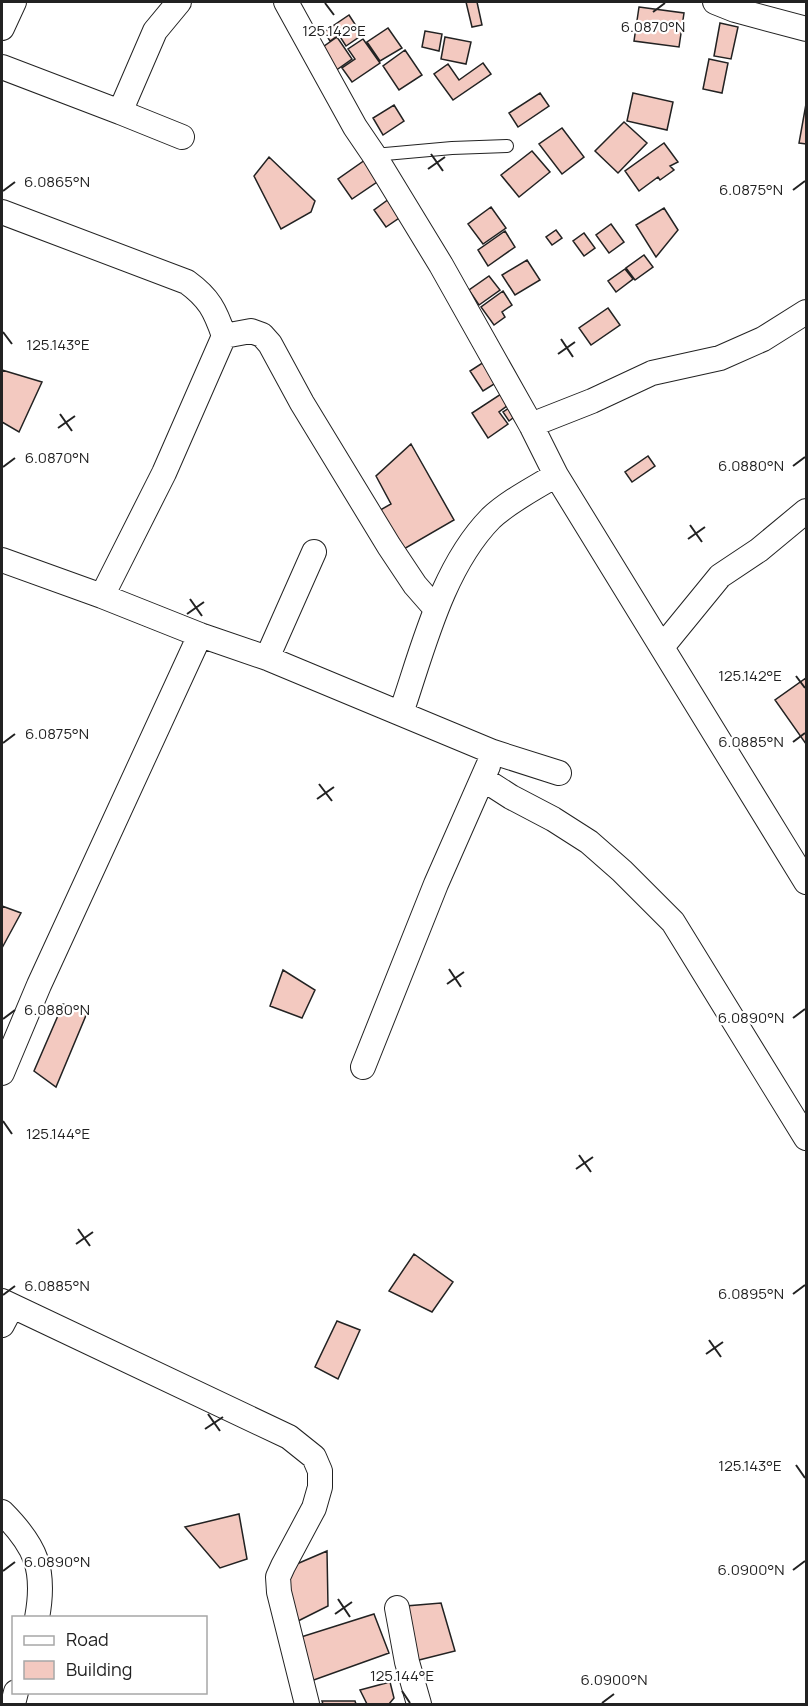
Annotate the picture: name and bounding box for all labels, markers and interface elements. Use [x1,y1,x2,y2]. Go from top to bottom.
text: 6.0870°N [621,16,685,37]
text: 125.142°E [302,20,366,41]
text: 6.0865°N [24,171,90,192]
text: 6.0875°N [719,179,783,200]
text: 125.143°E [26,334,90,355]
text: 6.0870°N [25,447,89,468]
text: 6.0880°N [718,455,784,476]
text: 125.142°E [718,665,782,686]
text: 6.0875°N [25,723,89,744]
text: 6.0885°N [718,731,784,752]
text: 6.0880°N [24,999,90,1020]
text: 6.0890°N [718,1007,784,1028]
text: 125.144°E [26,1123,90,1144]
text: 6.0885°N [24,1275,90,1296]
text: 6.0895°N [718,1283,784,1304]
text: 125.143°E [718,1455,782,1476]
text: 6.0890°N [24,1551,90,1572]
text: 6.0900°N [718,1559,784,1580]
legend [12,1616,207,1694]
text: Road [66,1627,109,1651]
text: Building [66,1657,132,1681]
text: 125.144°E [370,1665,434,1686]
text: 6.0900°N [581,1669,647,1690]

